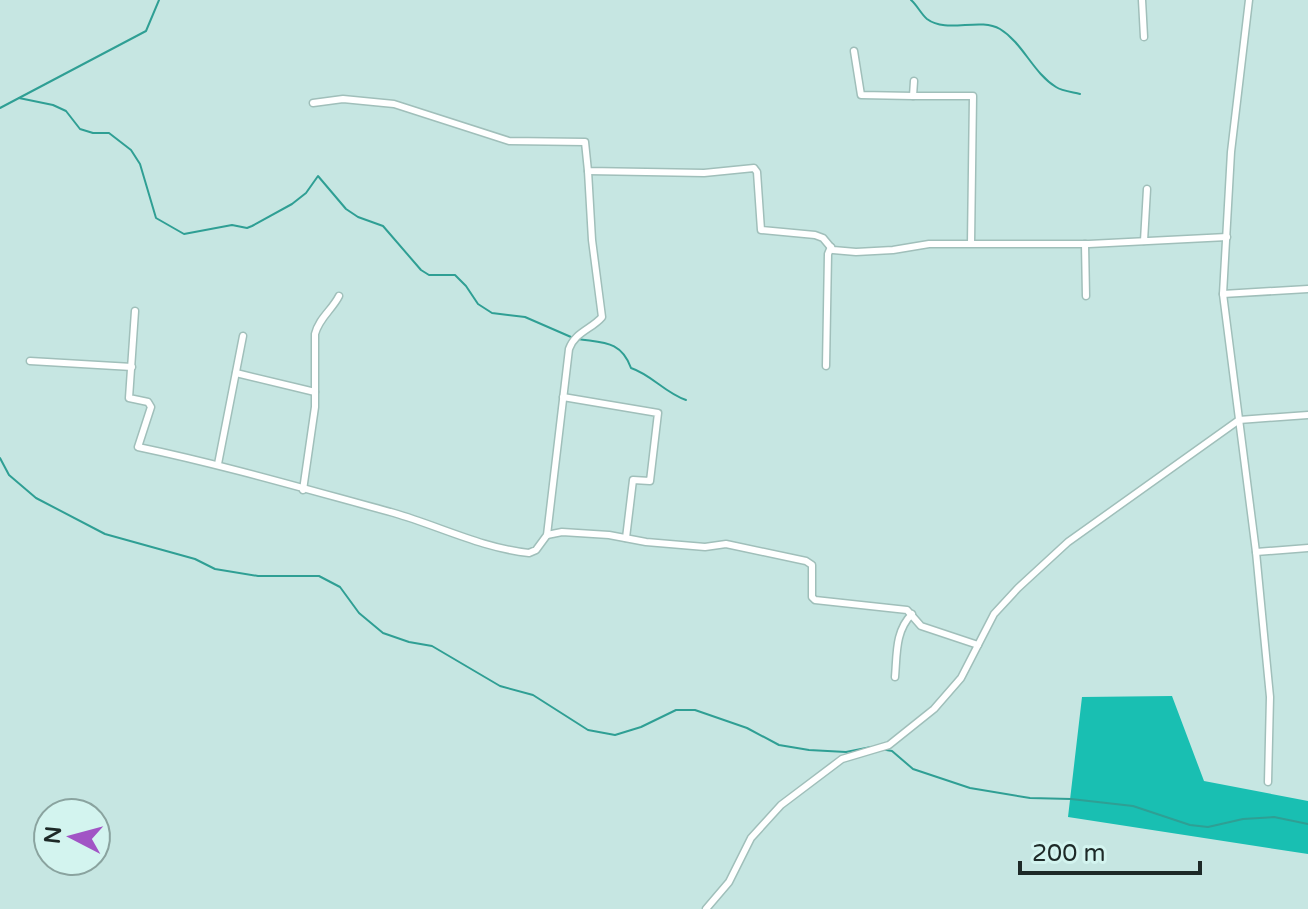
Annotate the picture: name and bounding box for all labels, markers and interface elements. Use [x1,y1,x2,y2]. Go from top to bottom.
north arrow [32,797,112,877]
text: N [39,825,67,845]
scale bar [1020,825,1200,875]
text: 200 m [1032,839,1106,868]

